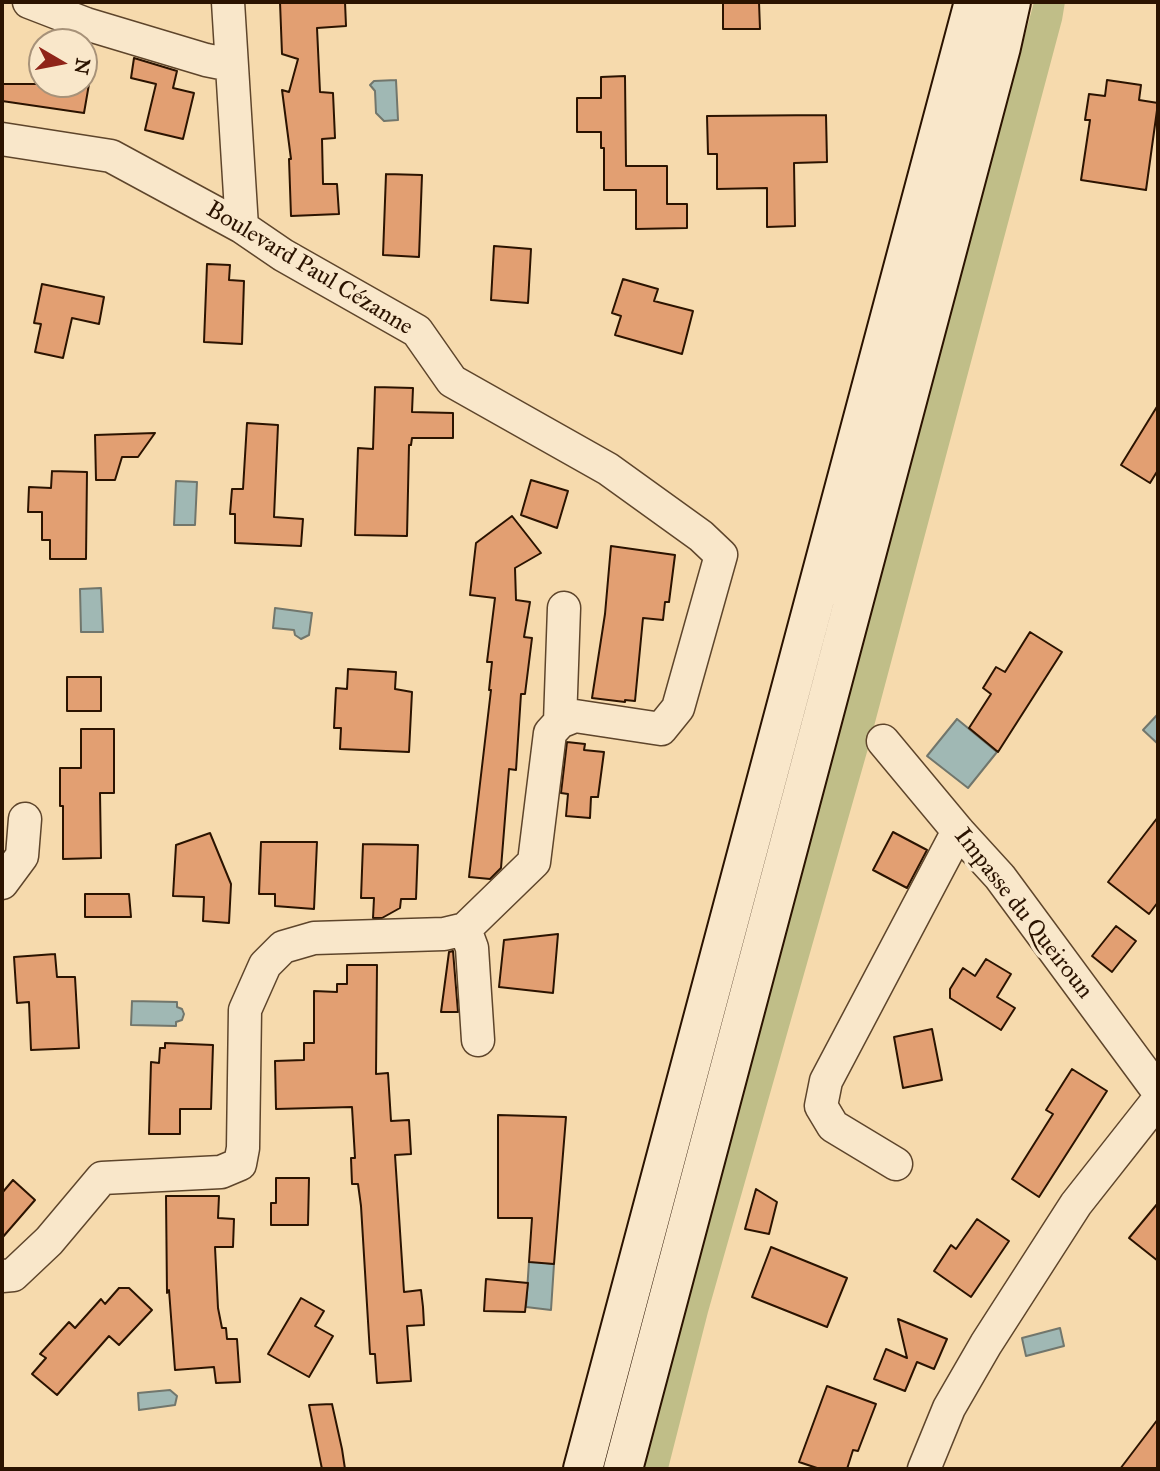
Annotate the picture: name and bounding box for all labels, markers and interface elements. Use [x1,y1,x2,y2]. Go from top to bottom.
north arrow [28,28,98,98]
text: N [69,56,95,76]
street label: Boulevard Paul Cézanne [200,196,418,342]
street label: Impasse du Queiroun [947,823,1099,1005]

